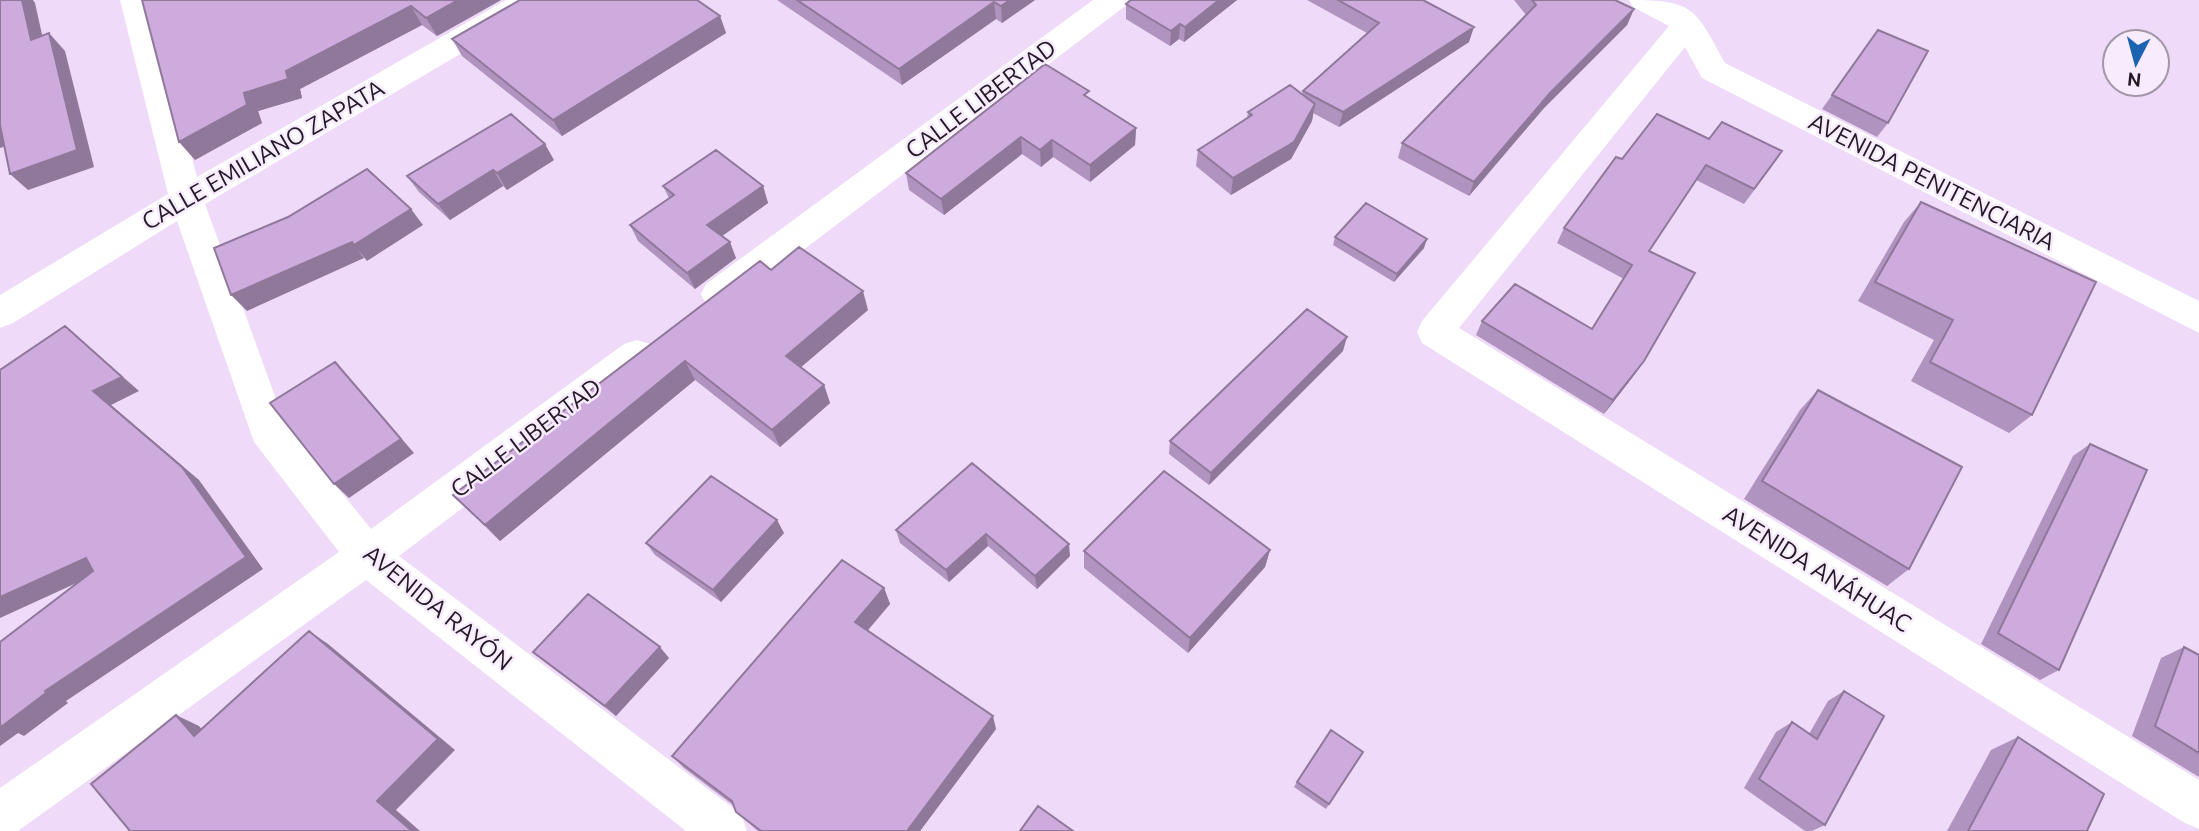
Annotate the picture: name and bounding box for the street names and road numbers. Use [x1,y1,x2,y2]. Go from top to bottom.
street label: CALLE LIBERTAD [900,33,1061,164]
street label: CALLE EMILIANO ZAPATA [137,74,389,235]
street label: AVENIDA PENITENCIARIA [1805,108,2060,256]
street label: CALLE LIBERTAD [445,372,606,503]
street label: AVENIDA ANÁHUAC [1719,499,1917,637]
street label: AVENIDA RAYÓN [359,539,518,676]

